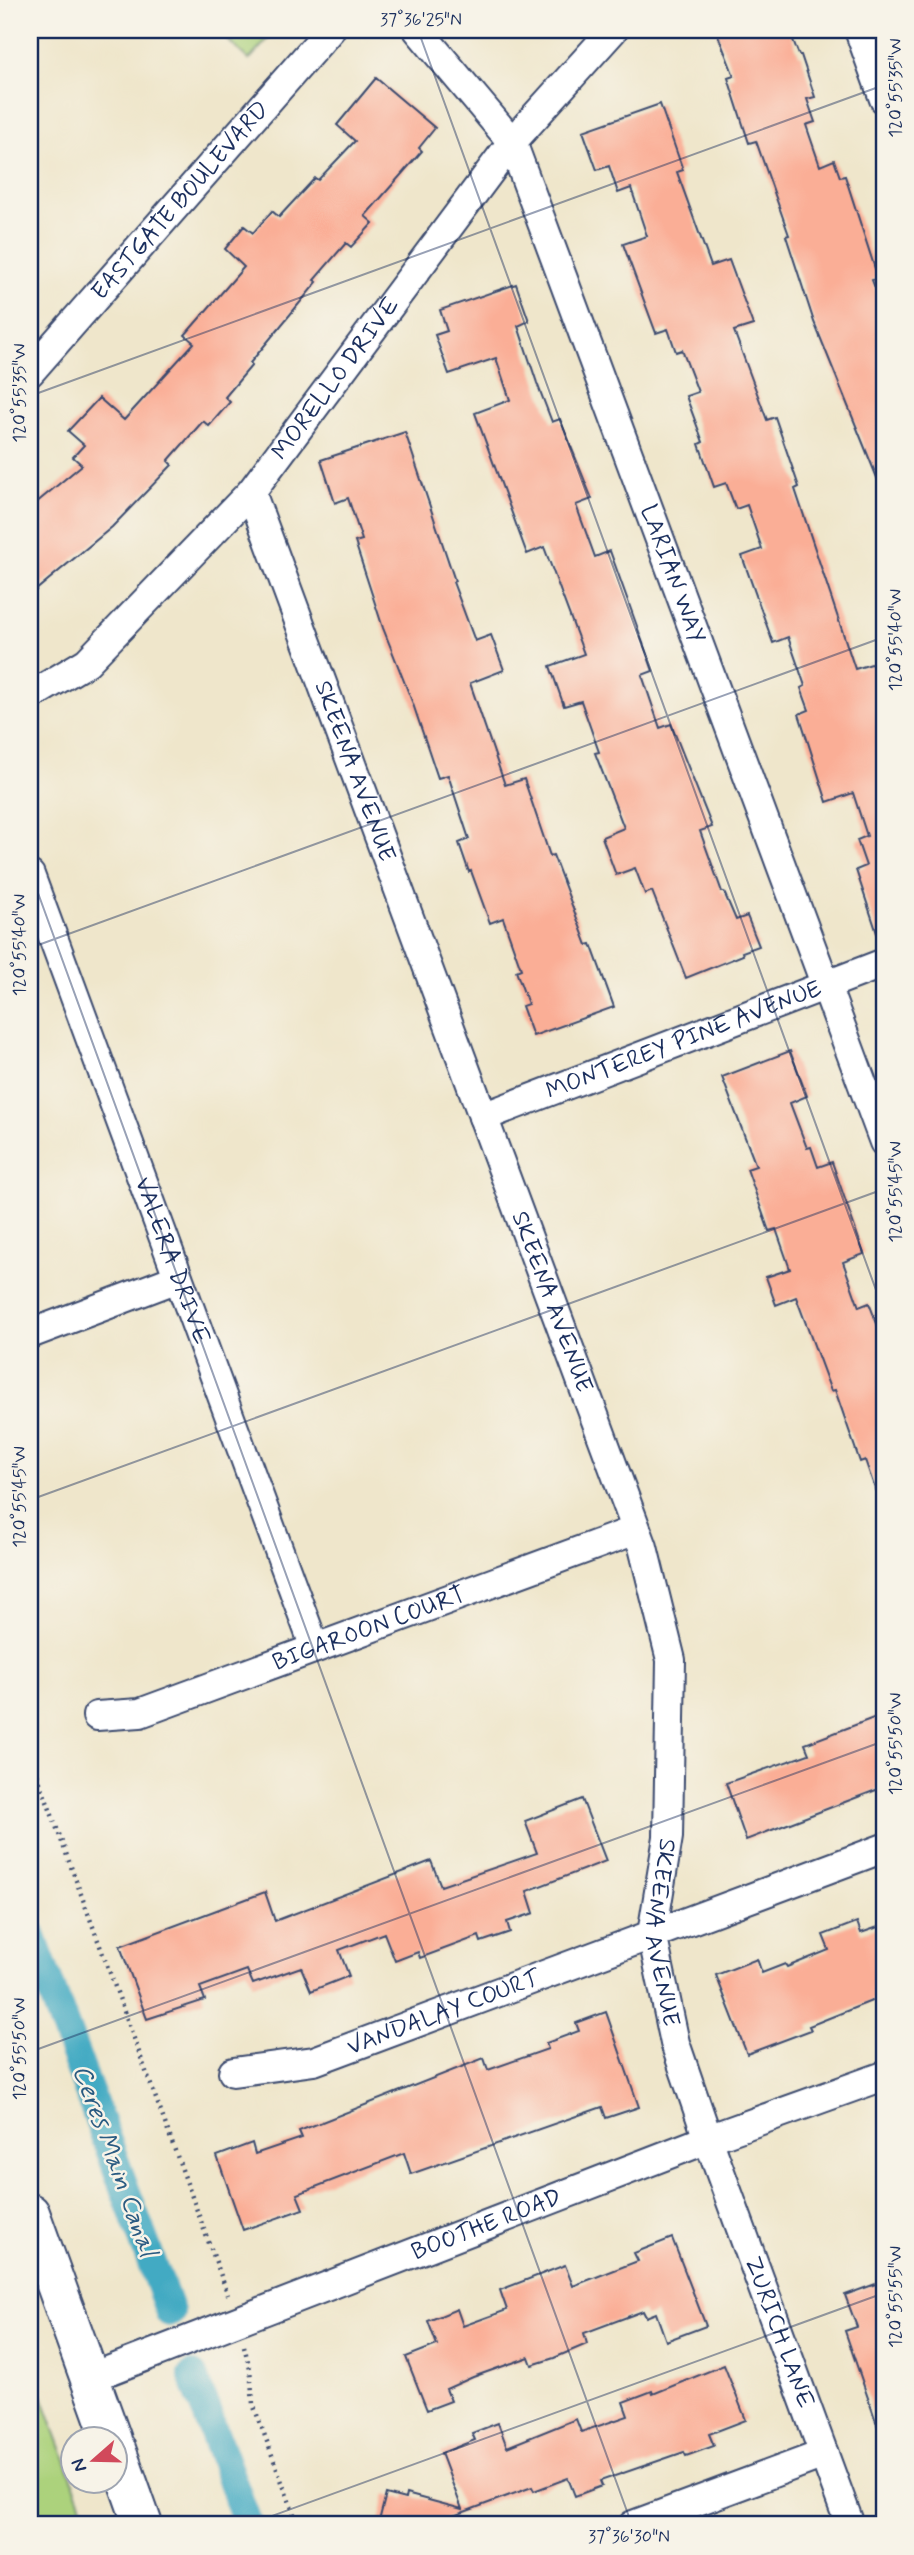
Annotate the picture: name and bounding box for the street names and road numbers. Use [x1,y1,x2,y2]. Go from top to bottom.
street label: EASTGATE BOULEVARD [85,94,276,307]
street label: MORELLO DRIVE [265,291,406,466]
street label: LARIAN WAY [633,500,713,647]
street label: SKEENA AVENUE [307,676,403,866]
street label: MONTEREY PINE AVENUE [541,973,826,1107]
street label: VALERA DRIVE [127,1173,217,1349]
street label: SKEENA AVENUE [504,1207,600,1397]
street label: BIGAROON COURT [268,1579,470,1678]
street label: SKEENA AVENUE [637,1836,687,2029]
street label: VANDALAY COURT [343,1962,545,2063]
street label: BOOTHE ROAD [407,2182,566,2268]
street label: ZURICH LANE [737,2252,821,2412]

